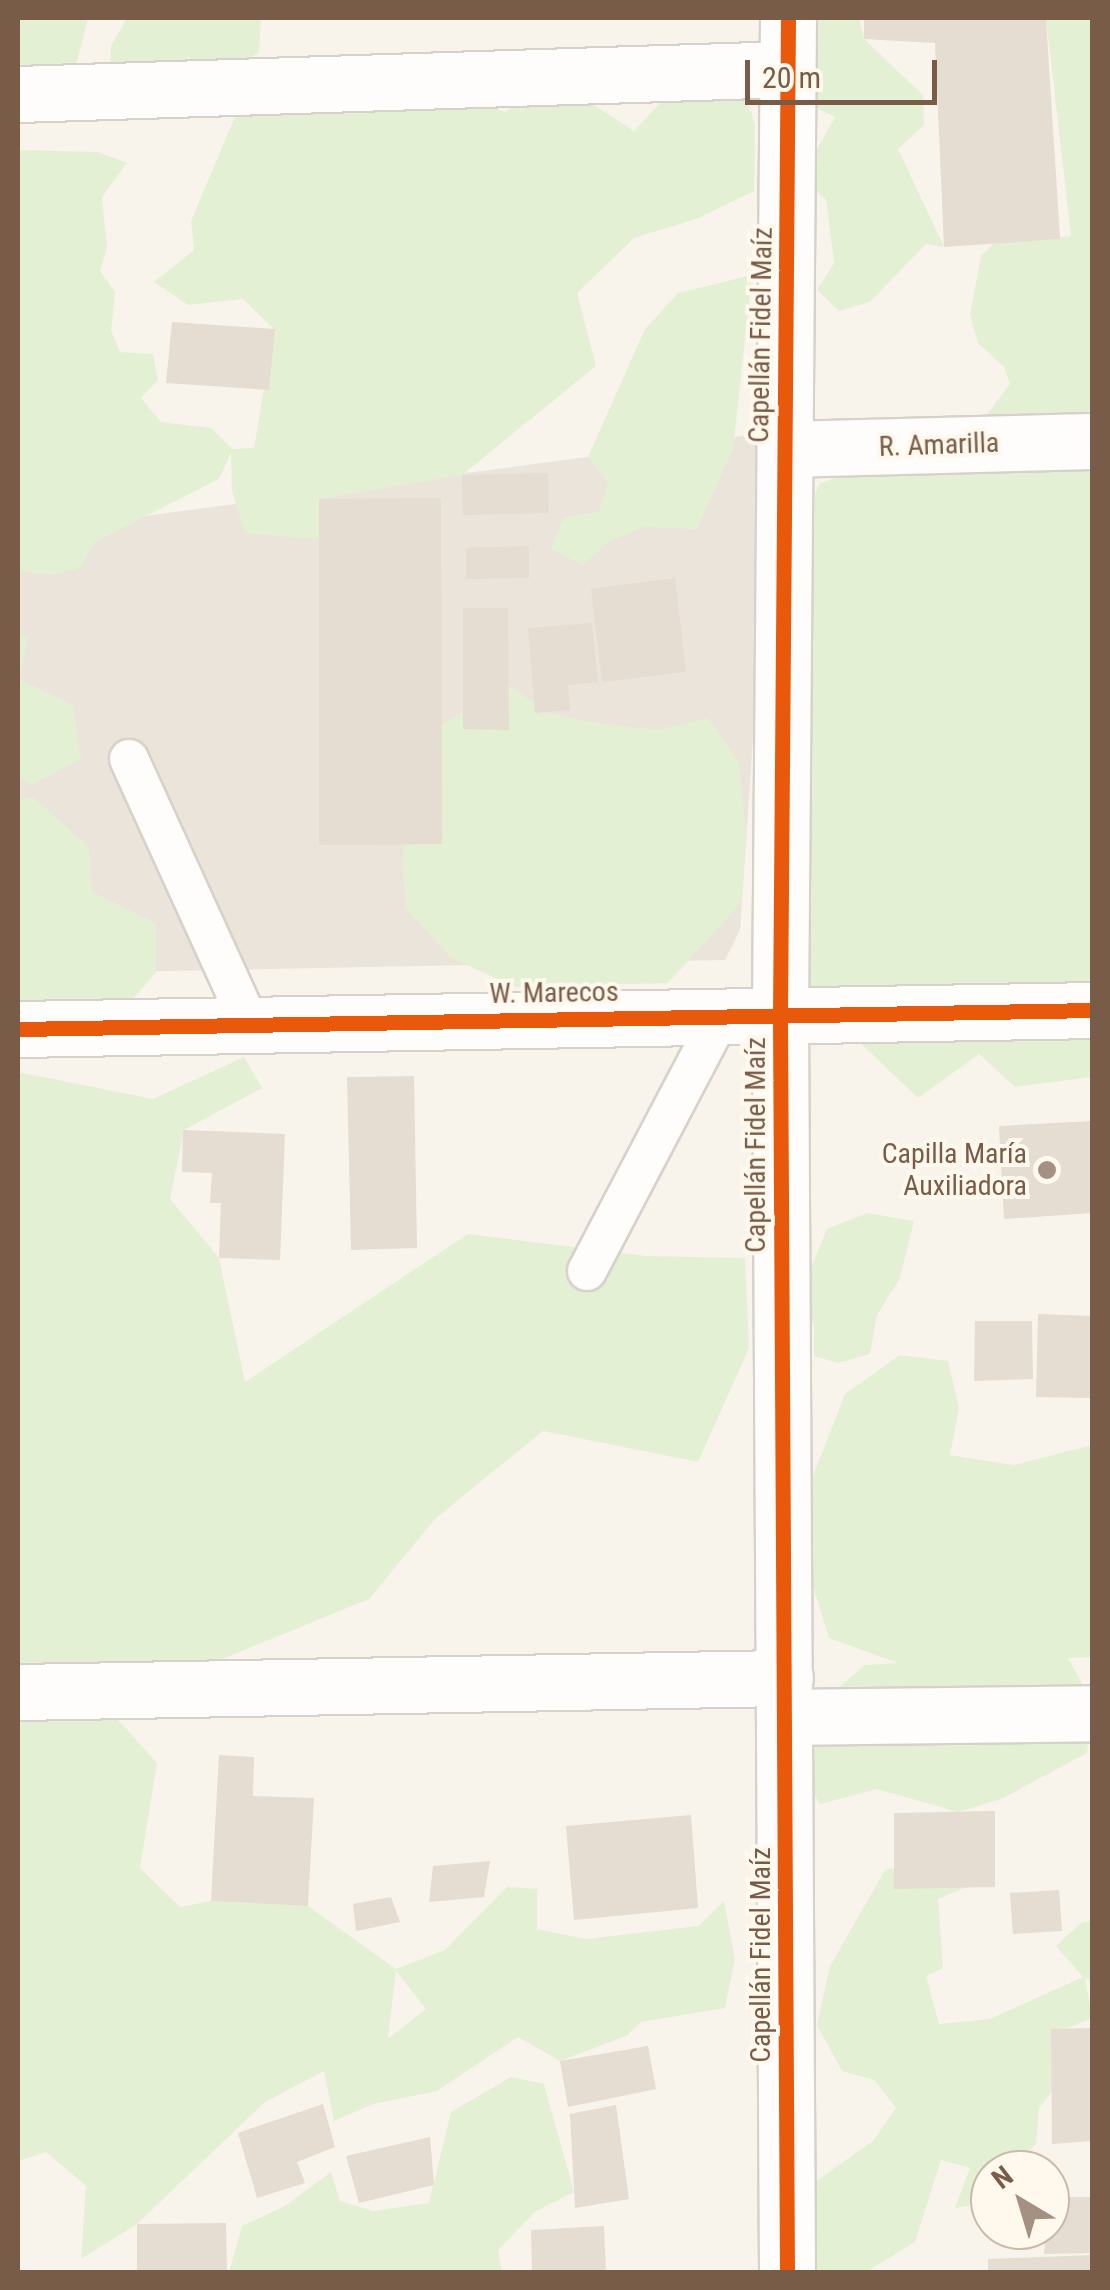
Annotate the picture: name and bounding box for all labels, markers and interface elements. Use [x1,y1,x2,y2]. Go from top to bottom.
scale bar [750,40,942,102]
text: 20 m [762,60,821,95]
street label: Capellán Fidel Maíz [742,227,780,443]
street label: R. Amarilla [878,426,1000,464]
street label: W. Marecos [489,975,619,1011]
street label: Capellán Fidel Maíz [739,1037,773,1253]
place label: Capilla María Auxiliadora [882,1137,1027,1203]
marker: Capilla María Auxiliadora [1036,1159,1058,1181]
street label: Capellán Fidel Maíz [744,1847,778,2063]
north arrow [970,2150,1070,2250]
text: N [986,2159,1019,2196]

